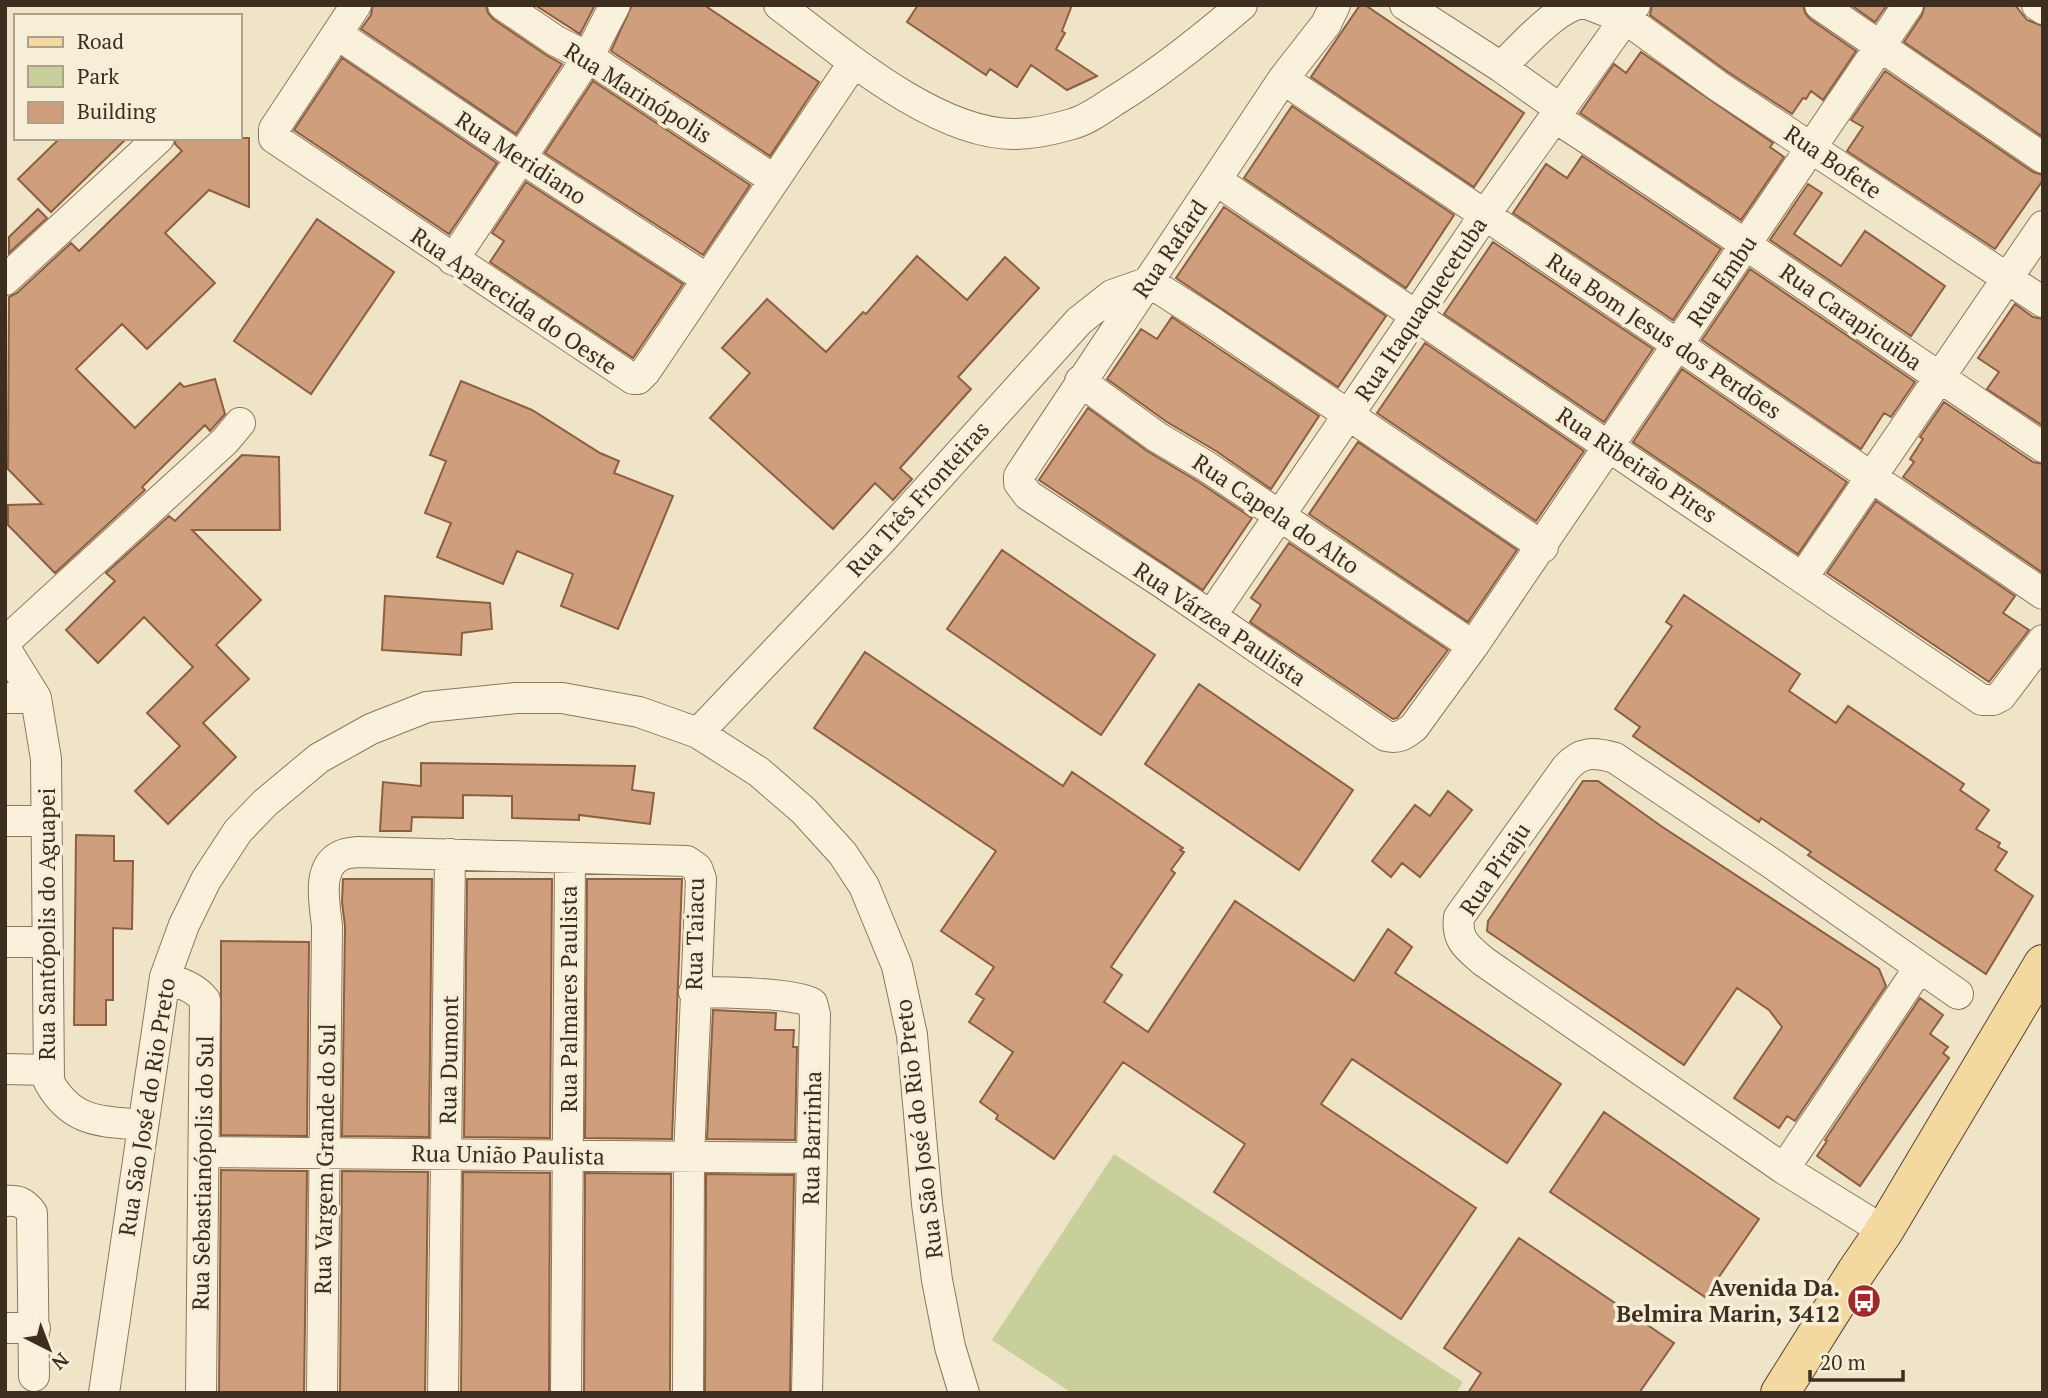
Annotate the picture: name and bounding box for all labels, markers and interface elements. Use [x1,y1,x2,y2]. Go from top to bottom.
legend [14,14,242,140]
text: Road [77,27,124,55]
street label: Rua Marinópolis [559,35,718,150]
text: Park [77,62,119,90]
text: Building [77,97,157,125]
street label: Rua Meridiano [450,104,593,211]
street label: Rua Bofete [1779,118,1888,205]
street label: Rua Rafard [1125,193,1214,304]
street label: Rua Itaquaquecetuba [1347,210,1494,407]
street label: Rua Aparecida do Oeste [405,220,624,381]
street label: Rua Embu [1680,229,1764,333]
street label: Rua Bom Jesus dos Perdões [1541,245,1788,426]
street label: Rua Carapicuiba [1774,256,1929,377]
street label: Rua Ribeirão Pires [1551,399,1724,530]
street label: Rua Três Fronteiras [839,414,996,583]
street label: Rua Capela do Alto [1187,446,1366,581]
street label: Rua Várzea Paulista [1128,554,1313,693]
street label: Rua Santópolis do Aguapei [31,787,62,1061]
street label: Rua Piraju [1452,816,1537,921]
street label: Rua Taiacu [678,877,711,991]
street label: Rua Palmares Paulista [553,885,584,1113]
street label: Rua São José do Rio Preto [111,975,182,1238]
street label: Rua Dumont [432,995,465,1125]
street label: Rua São José do Rio Preto [887,998,950,1261]
street label: Rua Vargem Grande do Sul [307,1023,342,1295]
street label: Rua Sebastianópolis do Sul [185,1035,220,1311]
street label: Rua Barrinha [795,1070,828,1205]
street label: Rua União Paulista [411,1137,605,1172]
place label: Avenida Da. Belmira Marin, 3412 [1616,1272,1840,1329]
bus stop icon: Avenida Da. Belmira Marin, 3412 [1845,1282,1883,1320]
north arrow [14,1314,84,1384]
scale bar [1810,1338,1903,1382]
text: N [47,1348,74,1377]
text: 20 m [1820,1348,1866,1376]

